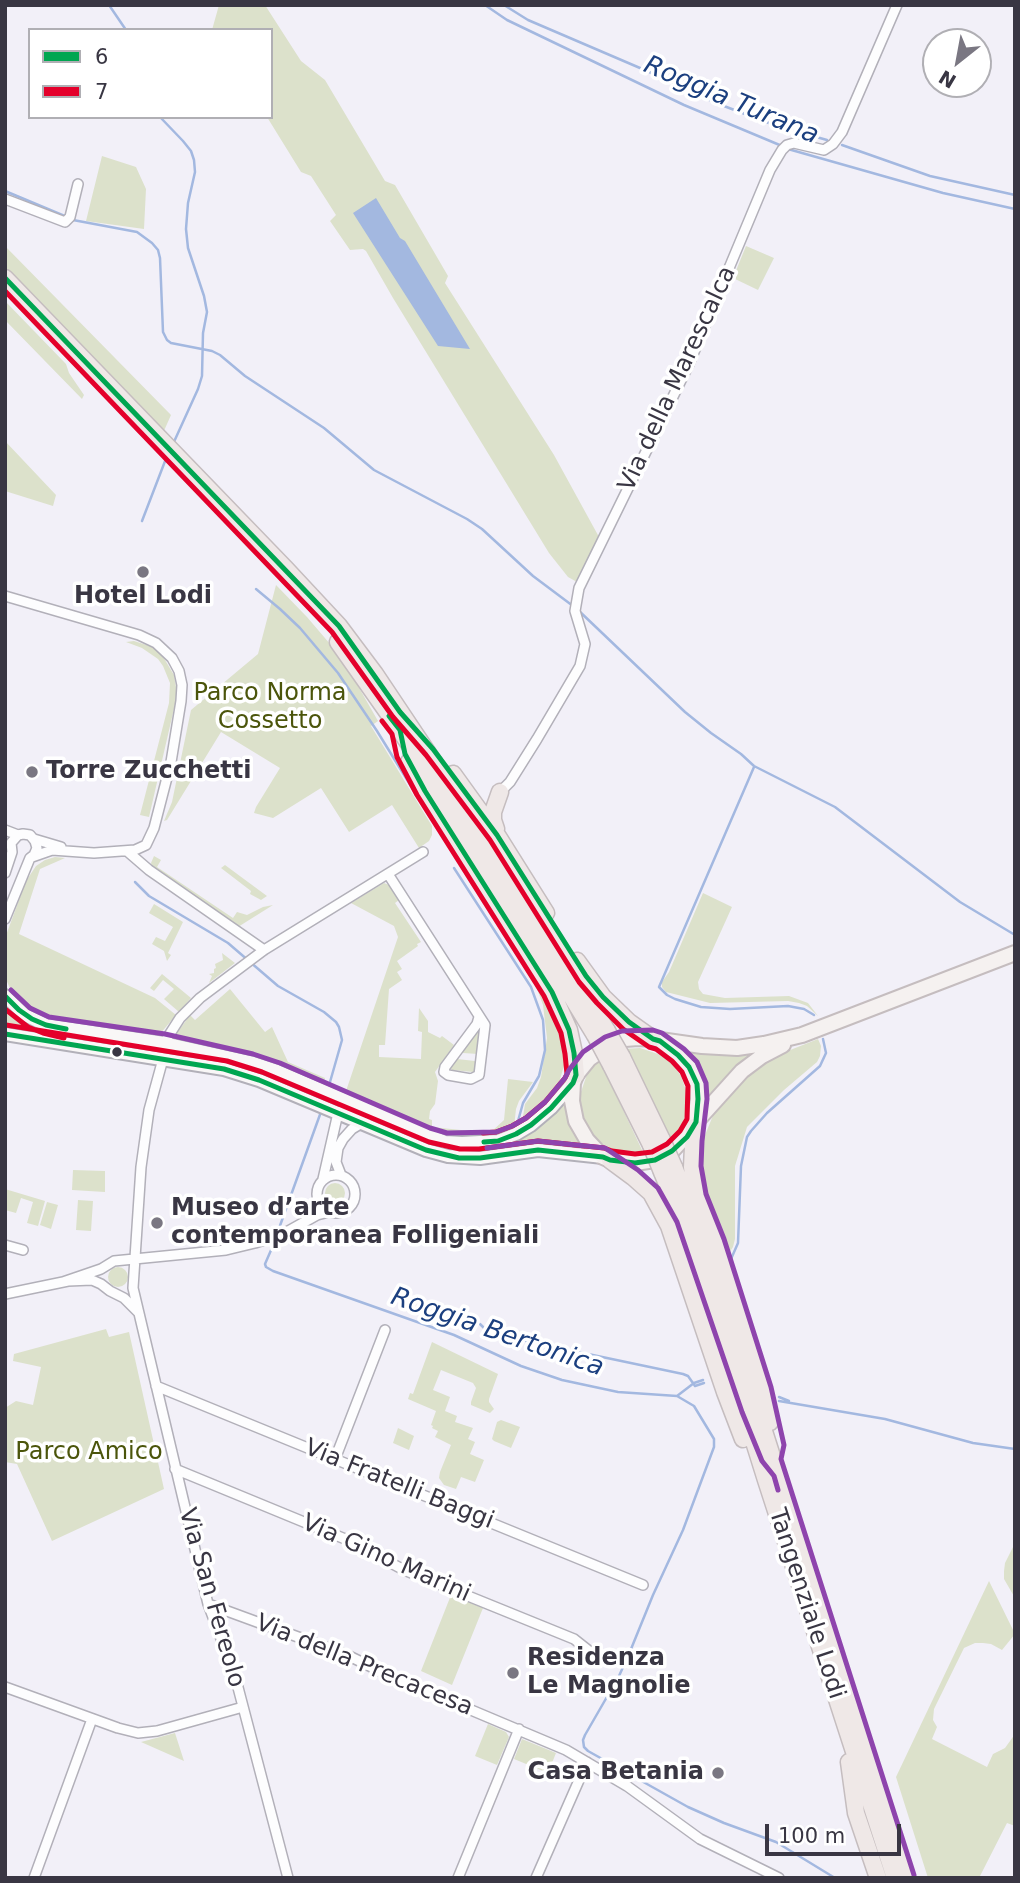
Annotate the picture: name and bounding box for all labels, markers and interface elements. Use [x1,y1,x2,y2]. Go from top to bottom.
legend [28,28,273,119]
north arrow [922,28,992,98]
text: 6 [95,45,108,69]
water label: Roggia Turana [639,50,823,152]
text: N [935,66,960,93]
text: 7 [95,80,108,104]
street label: Via della Marescalca [613,262,743,496]
marker: Hotel Lodi [135,564,151,580]
place label: Hotel Lodi [74,583,212,611]
park label: Parco Norma Cossetto [193,680,347,736]
place label: Torre Zucchetti [46,758,251,786]
marker: Torre Zucchetti [24,764,40,780]
unlabelled marker [110,1045,124,1059]
place label: Museo d’arte contemporanea Folligeniali [171,1195,539,1251]
marker: Museo d’arte contemporanea Folligeniali [149,1215,165,1231]
water label: Roggia Bertonica [387,1282,607,1384]
street label: Via Fratelli Baggi [300,1434,498,1536]
park label: Parco Amico [15,1439,163,1467]
street label: Via San Fereolo [172,1505,250,1691]
street label: Tangenziale Lodi [762,1505,850,1703]
street label: Via Gino Marini [297,1509,475,1609]
street label: Via della Precacesa [251,1609,477,1723]
place label: Residenza Le Magnolie [527,1645,690,1701]
marker: Residenza Le Magnolie [505,1665,521,1681]
place label: Casa Betania [528,1759,704,1787]
marker: Casa Betania [710,1765,726,1781]
scale bar [768,1810,904,1854]
text: 100 m [778,1824,845,1848]

